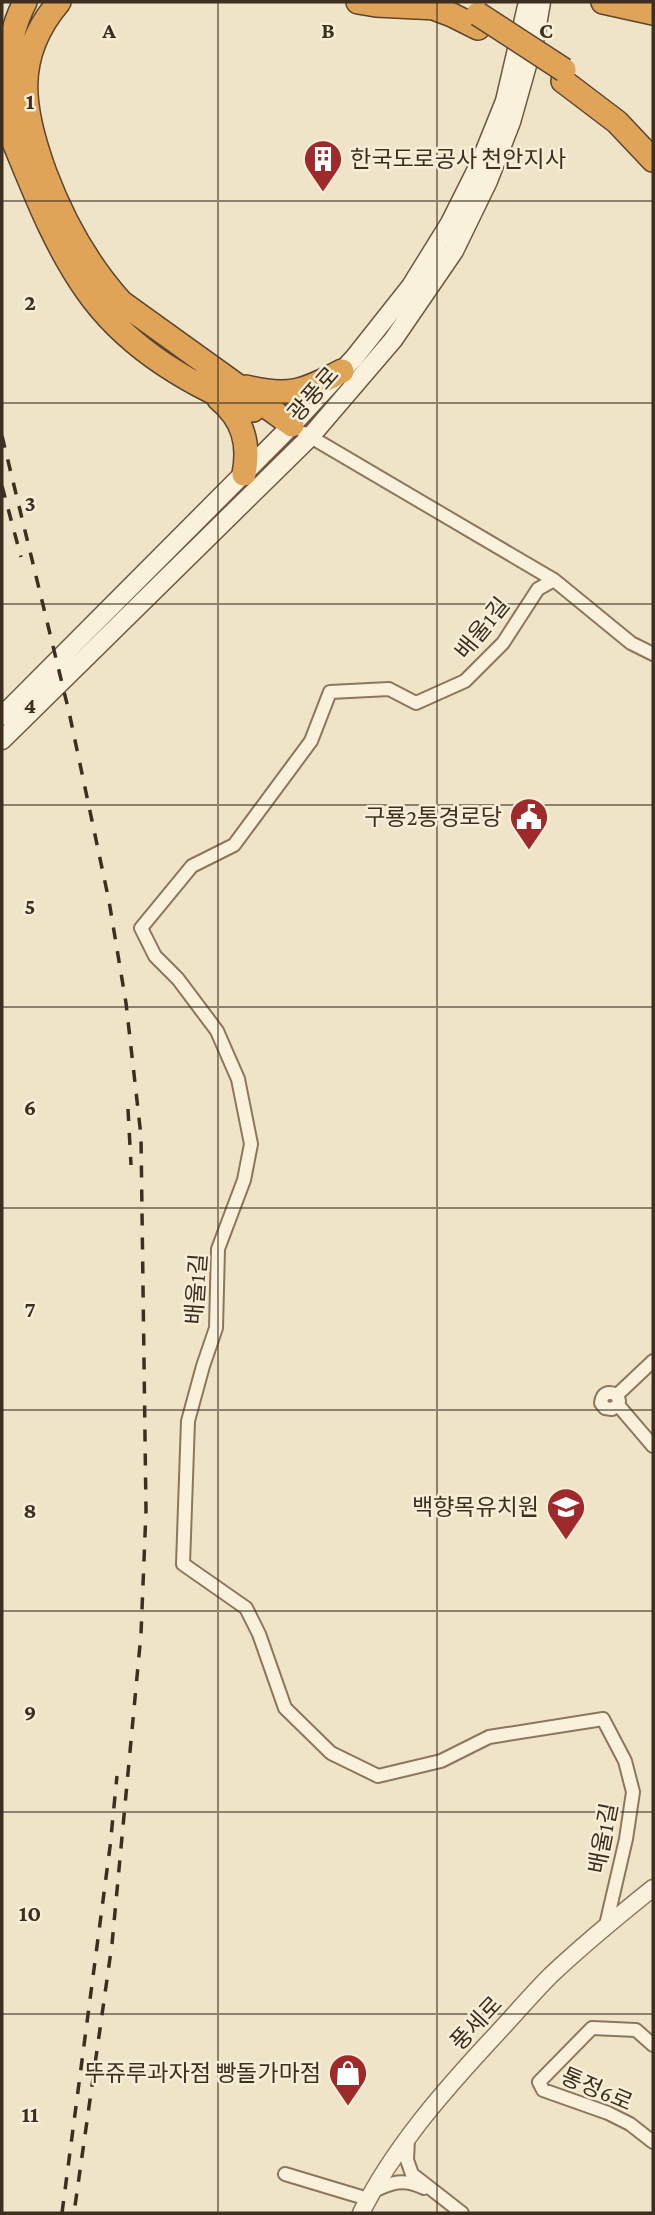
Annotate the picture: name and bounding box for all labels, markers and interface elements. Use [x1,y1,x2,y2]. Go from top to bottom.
text: A [101,17,116,43]
text: B [321,17,335,43]
text: C [539,17,553,43]
text: 1 [26,88,35,114]
building icon: 한국도로공사 천안지사 [302,138,344,193]
place label: 한국도로공사 천안지사 [350,146,566,172]
text: 2 [24,289,36,315]
street label: 광풍로 [282,362,344,426]
text: 3 [24,490,36,516]
street label: 배울1길 [450,592,514,664]
text: 4 [24,692,36,718]
public building icon: 구룡2통경로당 [508,796,550,851]
place label: 구룡2통경로당 [364,804,502,830]
text: 5 [24,893,36,919]
text: 6 [24,1094,36,1120]
street label: 배울1길 [181,1253,211,1325]
text: 7 [24,1296,36,1322]
school or university icon: 백향목유치원 [545,1486,587,1541]
place label: 백향목유치원 [412,1494,539,1520]
text: 8 [23,1497,37,1523]
text: 9 [24,1699,36,1725]
street label: 배울1길 [583,1801,623,1875]
text: 10 [19,1900,41,1926]
street label: 풍세로 [445,1991,507,2055]
shop icon: 뚜쥬루과자점 빵돌가마점 [327,2052,369,2107]
place label: 뚜쥬루과자점 빵돌가마점 [84,2060,321,2086]
street label: 통정6로 [557,2062,637,2116]
text: 11 [21,2101,39,2127]

